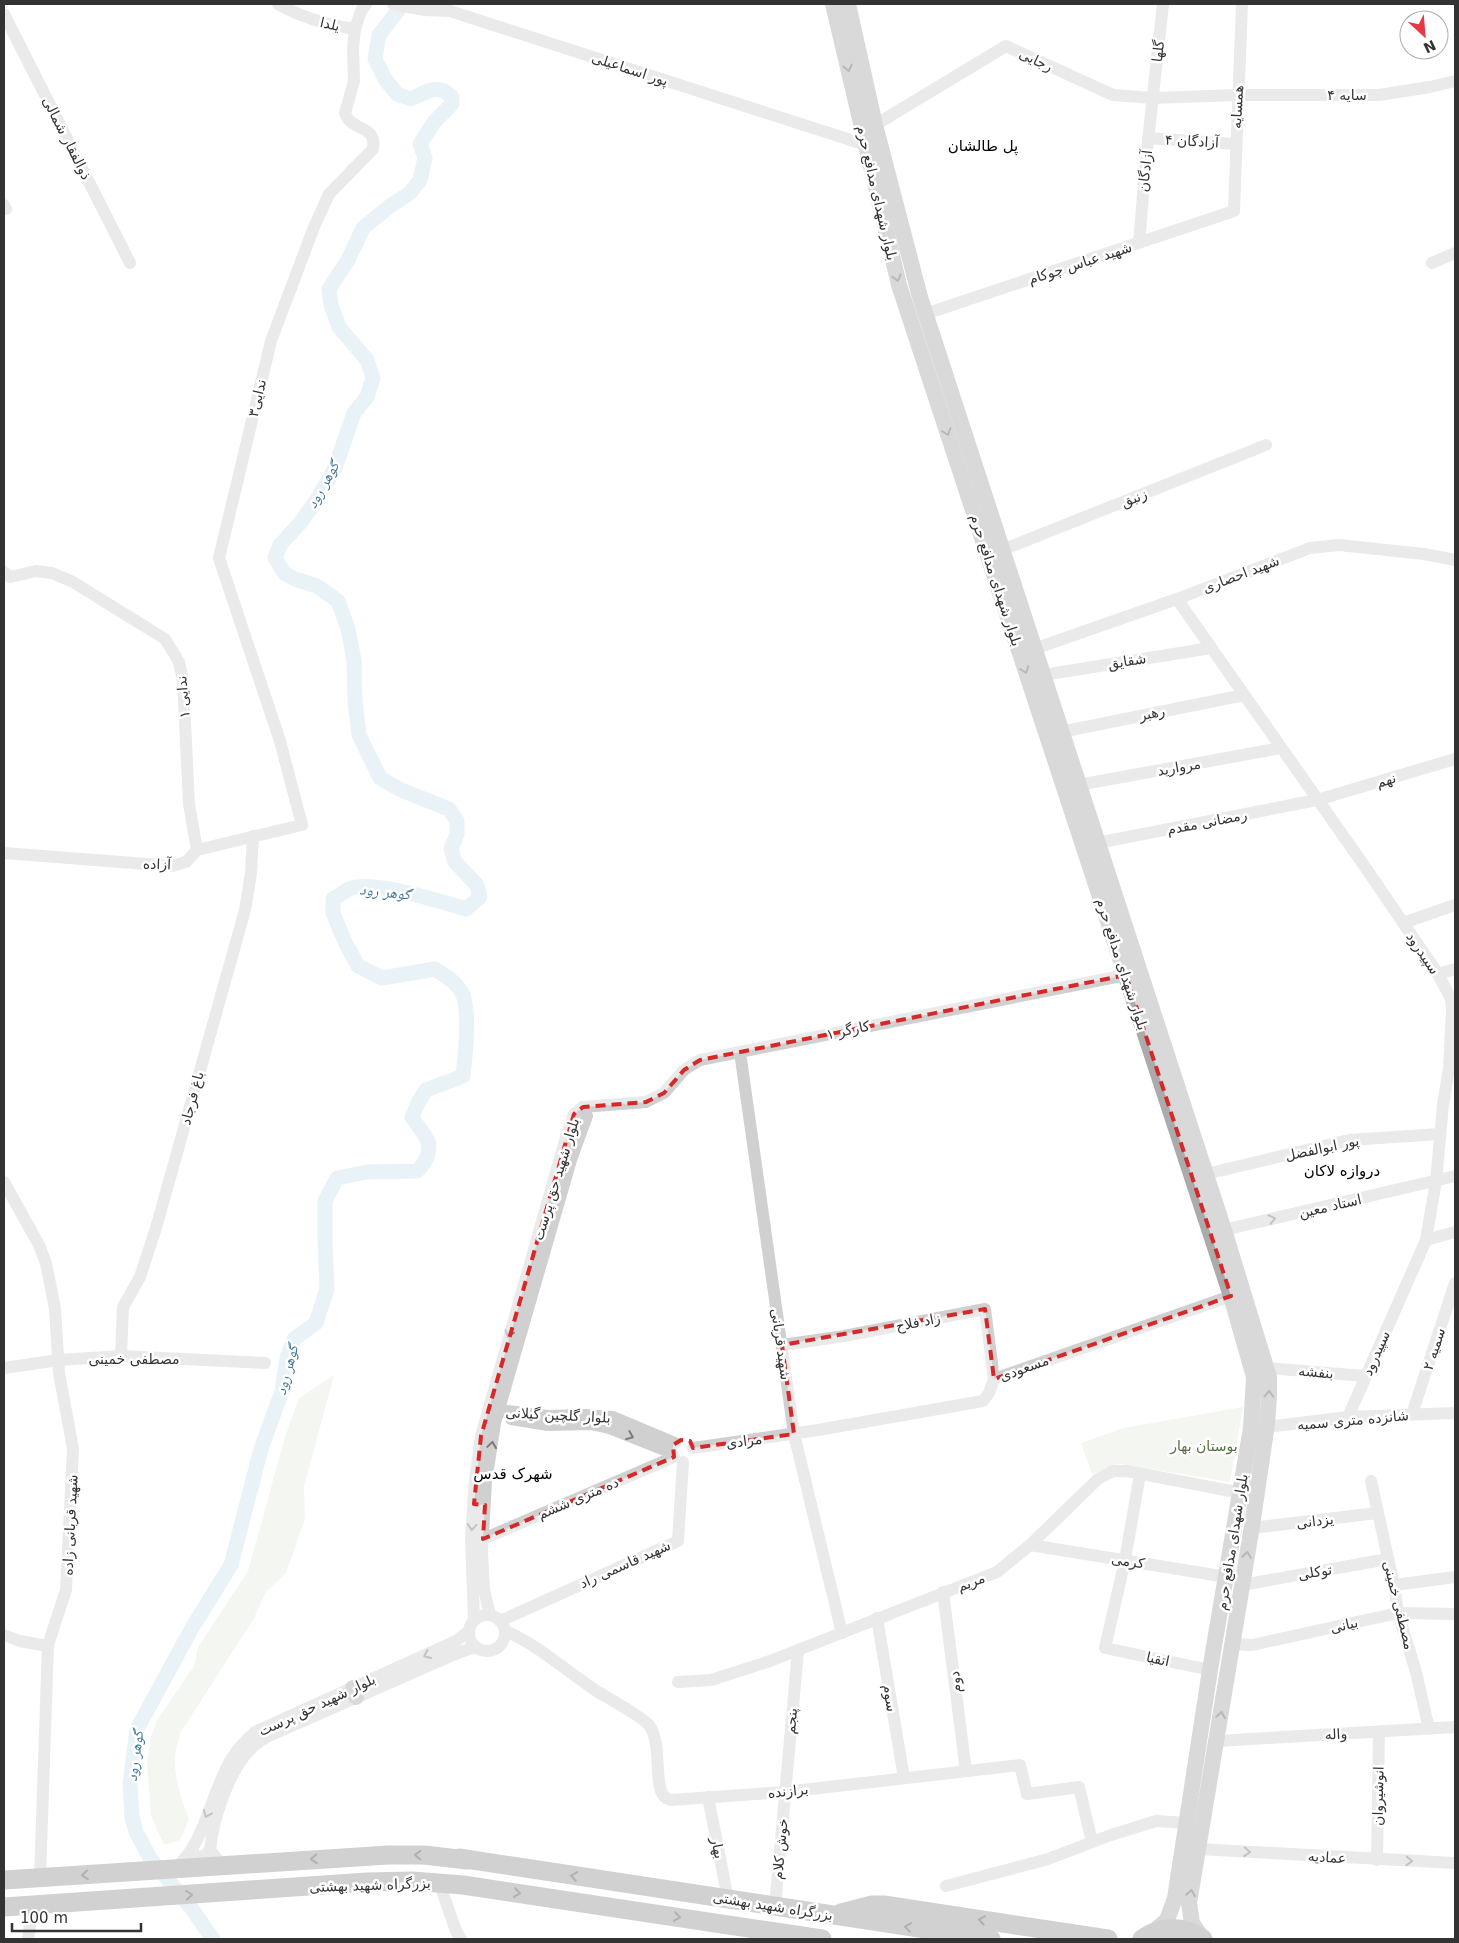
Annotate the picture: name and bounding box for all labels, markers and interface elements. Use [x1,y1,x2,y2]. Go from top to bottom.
north arrow [1399,10,1449,60]
street label: یلدا [319,14,342,34]
text: N [1421,37,1438,56]
street label: گلها [1149,39,1168,63]
street label: رجایی [1016,45,1055,76]
street label: پور اسماعیلی [590,49,670,90]
one-way arrow [842,64,853,73]
street label: همسایه [1228,85,1246,129]
street label: سایه ۴ [1327,87,1367,103]
street label: ذوالفقار شمالی [38,94,95,183]
street label: بلوار شهدای مدافع حرم [853,124,900,262]
street label: آزادگان ۴ [1165,132,1220,151]
district label: پل طالشان [948,137,1018,156]
street label: آزادگان [1135,148,1156,193]
street label: شهید عباس چوکام [1026,239,1134,288]
one-way arrow [891,273,902,282]
street label: ندایی۳ [245,378,269,418]
one-way arrow [941,428,951,436]
water label: گوهر رود [303,456,345,512]
street label: زنبق [1119,486,1150,511]
street label: بلوار شهدای مدافع حرم [966,512,1025,648]
street label: شهید احصاری [1200,552,1282,597]
street label: شقایق [1107,650,1147,673]
one-way arrow [1020,665,1030,673]
street label: ندایی ۱ [173,675,193,719]
street label: رهبر [1137,703,1167,725]
street label: مروارید [1156,755,1202,780]
street label: نهم [1374,769,1398,791]
street label: رمضانی مقدم [1166,806,1249,839]
street label: آزاده [143,856,172,874]
water label: گوهر رود [359,880,414,904]
street label: بلوار شهدای مدافع حرم [1092,896,1151,1032]
street label: سپیدرود [1402,929,1443,978]
street label: کارگر ۱ [825,1018,872,1043]
street label: باغ فرجاد [177,1070,208,1127]
street label: بلوار شهید حق پرست [530,1116,583,1242]
street label: پور ابوالفضل [1283,1132,1361,1165]
district label: دروازه لاکان [1304,1162,1380,1180]
street label: استاد معین [1297,1191,1363,1222]
one-way arrow [1267,1214,1276,1225]
street label: شهید قربانی [767,1307,794,1381]
street label: زاد فلاح [894,1310,942,1335]
street label: سمیه ۲ [1420,1326,1448,1372]
street label: سپیدرود [1359,1328,1394,1378]
one-way arrow [505,1329,515,1337]
water label: گوهر رود [272,1340,303,1397]
street label: مصطفی خمینی [88,1351,180,1367]
street label: مسعودی [997,1352,1051,1385]
street label: بنفشه [1298,1362,1334,1382]
one-way arrow [1263,1389,1274,1397]
street label: بلوار گلچین گیلانی [505,1404,611,1427]
street label: شانزده متری سمیه [1296,1407,1410,1434]
one-way arrow [625,1430,634,1440]
street label: مرادی [725,1431,763,1452]
park label: بوستان بهار [1169,1438,1238,1455]
one-way arrow [486,1441,497,1449]
district label: شهرک قدس [473,1465,553,1483]
street label: بلوار شهدای مدافع حرم [1213,1473,1252,1612]
street label: شهید قربانی زاده [59,1474,82,1576]
street label: ده متری ششم [535,1474,621,1523]
street label: یزدانی [1296,1511,1335,1532]
one-way arrow [467,1523,478,1531]
street label: شهید قاسمی راد [577,1537,673,1592]
street label: کرمی [1110,1550,1146,1573]
one-way arrow [1242,1550,1252,1559]
street label: مصطفی خمینی [1380,1559,1418,1651]
street label: توکلی [1297,1561,1333,1584]
street label: مریم [955,1569,987,1595]
street label: بیانی [1329,1614,1359,1636]
one-way arrow [423,1648,432,1659]
street label: اتقیا [1145,1649,1171,1669]
street label: دوم [946,1670,965,1694]
street label: بلوار شهید حق پرست [256,1671,378,1740]
street label: سوم [879,1683,900,1713]
street label: پنجم [782,1707,801,1735]
one-way arrow [1215,1711,1225,1719]
street label: واله [1324,1725,1348,1744]
water label: گوهر رود [123,1726,148,1782]
street label: انوشیروان [1369,1766,1388,1826]
street label: برازنده [767,1781,809,1802]
one-way arrow [203,1809,213,1818]
street label: خوش کلام [769,1818,792,1880]
street label: بهار [707,1835,728,1860]
one-way arrow [1243,1846,1251,1857]
street label: عمادیه [1307,1848,1347,1866]
one-way arrow [414,1850,422,1860]
one-way arrow [310,1854,318,1865]
one-way arrow [1406,1856,1414,1867]
one-way arrow [81,1869,89,1880]
one-way arrow [570,1871,578,1882]
street label: بزرگراه شهید بهشتی [309,1875,431,1896]
one-way arrow [513,1887,521,1898]
one-way arrow [1186,1888,1196,1897]
one-way arrow [185,1889,193,1900]
street label: بزرگراه شهید بهشتی [712,1889,834,1924]
scale bar [12,1900,141,1932]
text: 100 m [20,1909,68,1927]
one-way arrow [673,1912,682,1922]
one-way arrow [978,1915,986,1926]
one-way arrow [904,1922,913,1932]

